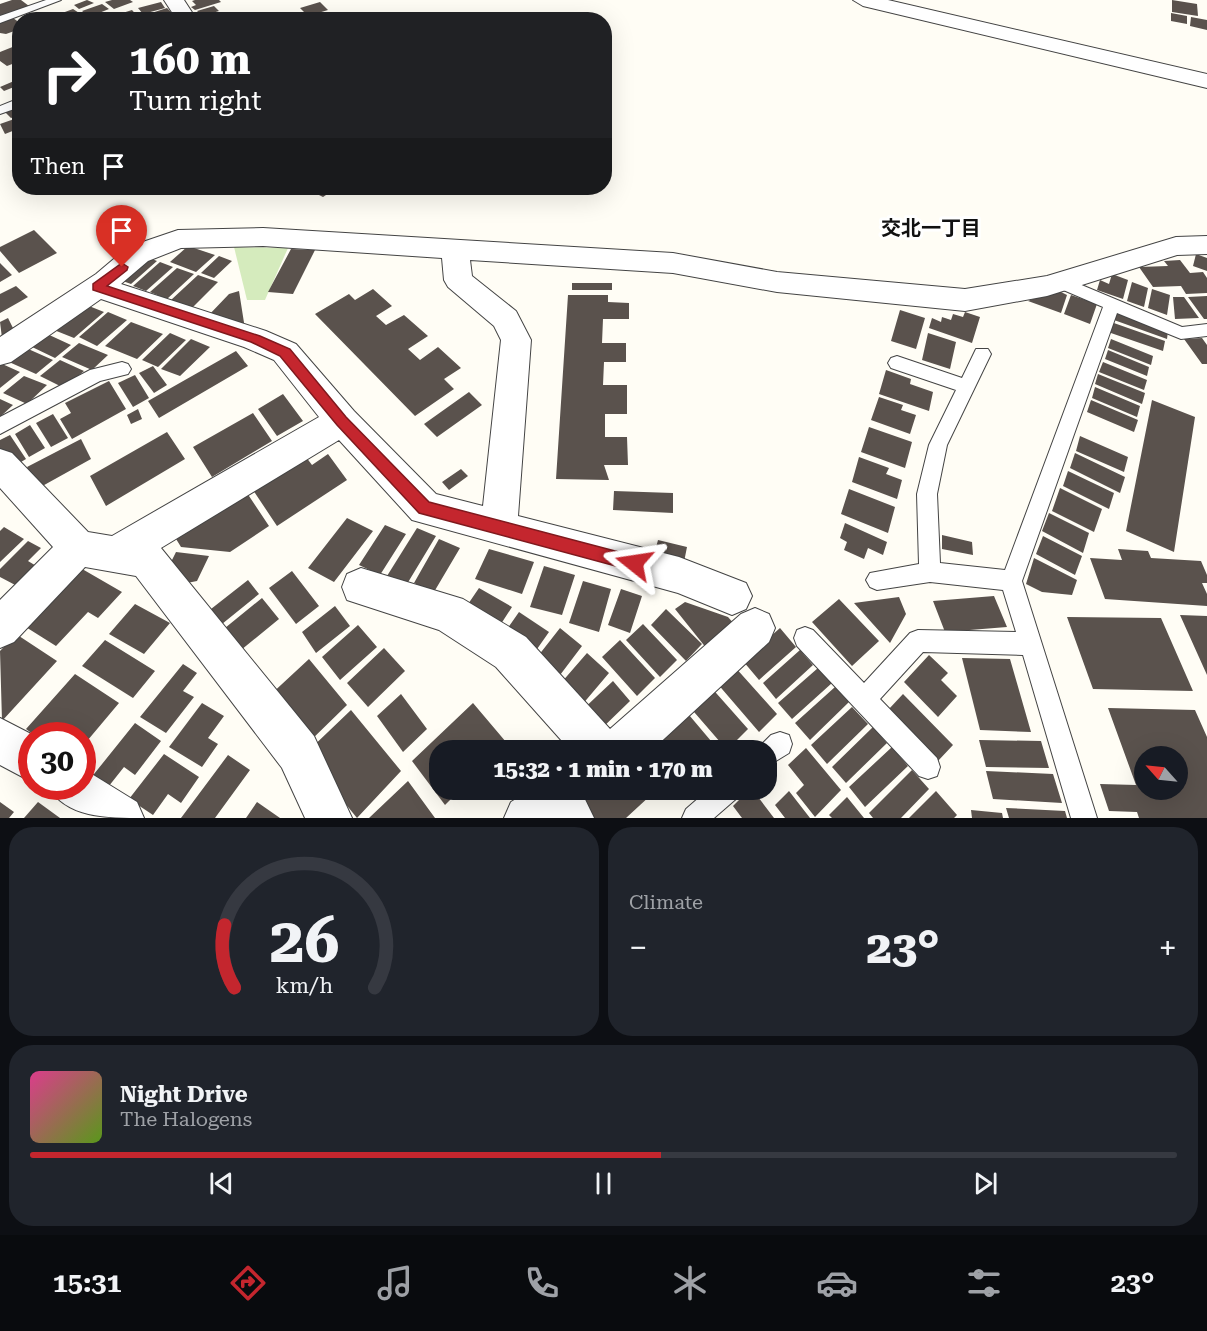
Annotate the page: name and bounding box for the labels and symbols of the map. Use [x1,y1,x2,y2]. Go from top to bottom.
pin [96,205,147,267]
district label: 交北一丁目 [881,216,981,240]
position arrow [602,531,666,595]
speed limit sign: 30 [18,722,96,800]
north arrow [1134,746,1188,800]

